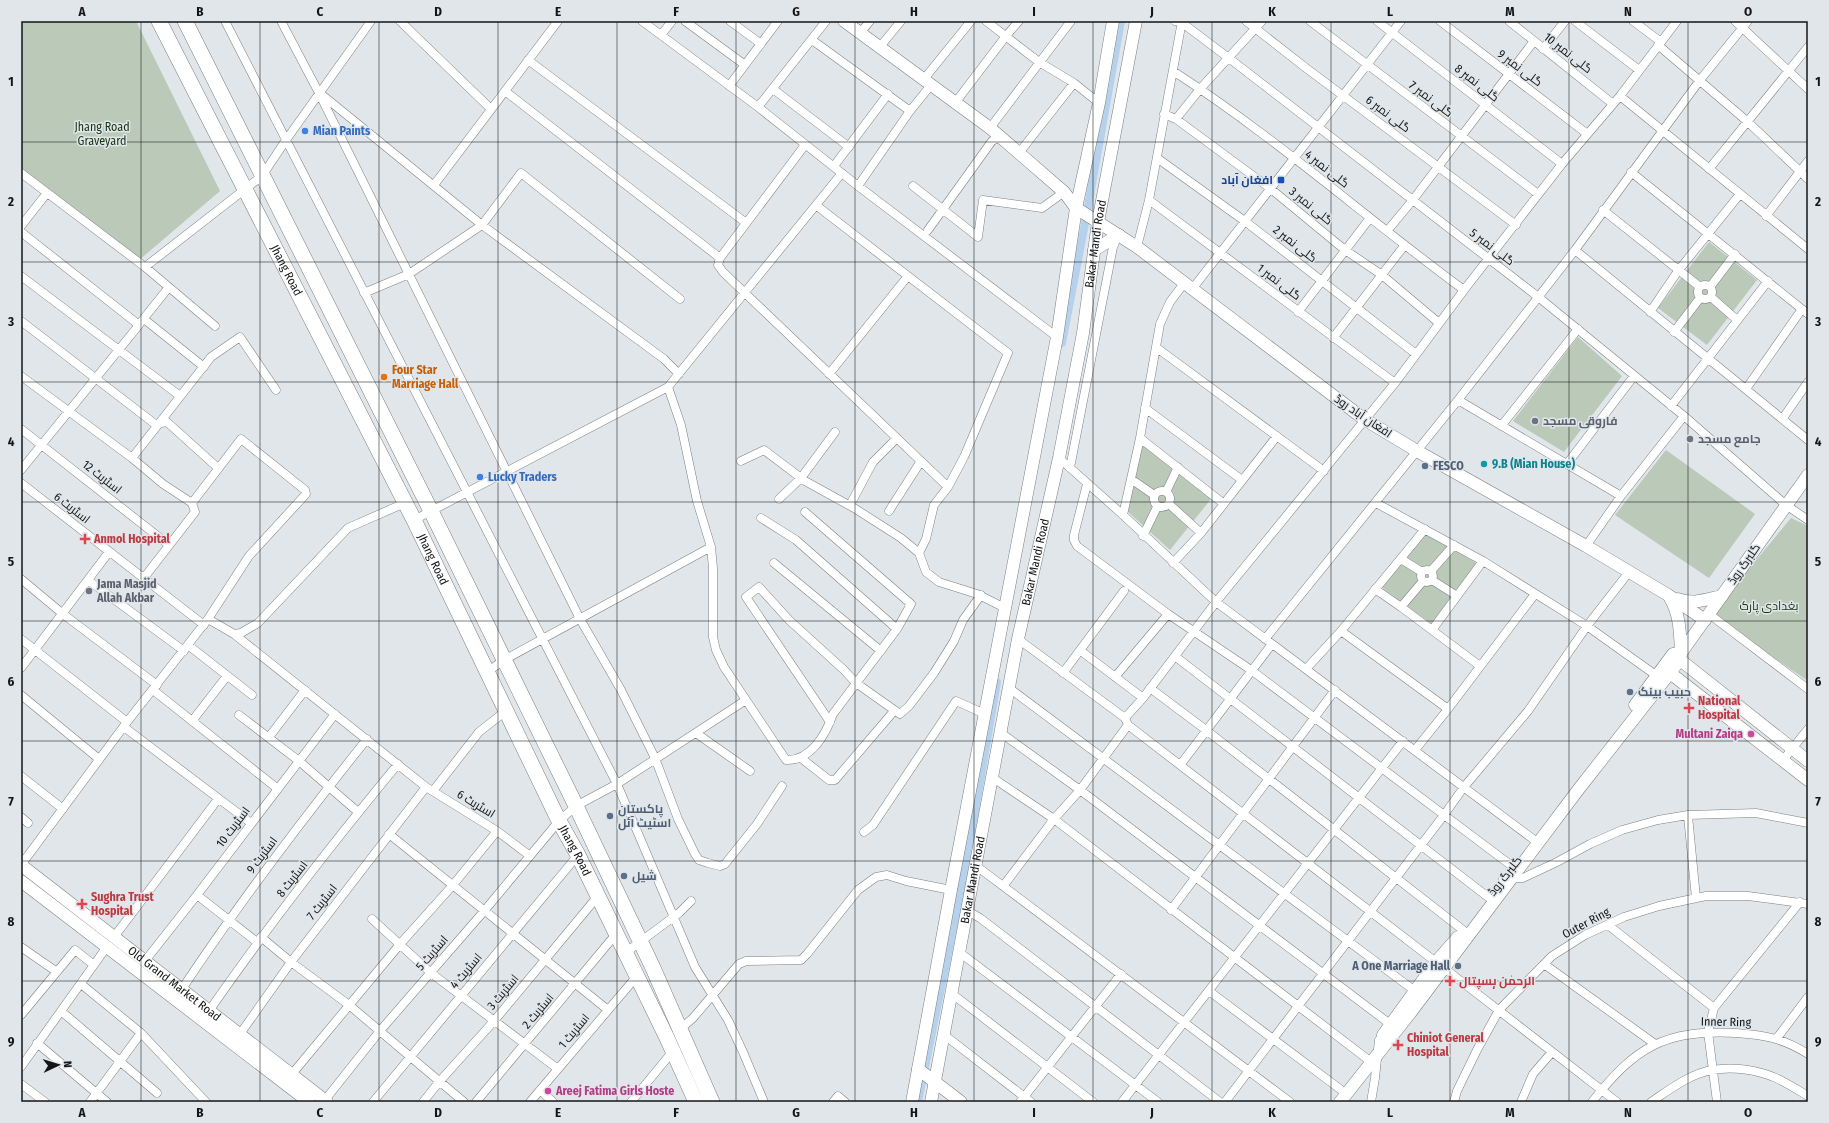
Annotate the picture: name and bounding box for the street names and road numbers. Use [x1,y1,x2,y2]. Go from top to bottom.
street label: گلی نمبر 10 [1541,30,1595,76]
street label: گلی نمبر 9 [1495,47,1545,89]
street label: گلی نمبر 8 [1452,61,1502,105]
street label: گلی نمبر 7 [1406,78,1456,120]
street label: گلی نمبر 6 [1363,93,1413,135]
street label: گلی نمبر 4 [1302,147,1352,191]
street label: گلی نمبر 3 [1286,184,1336,228]
street label: Bakar Mandi Road [1082,199,1109,289]
street label: گلی نمبر 2 [1270,223,1320,265]
street label: گلی نمبر 5 [1467,226,1517,268]
street label: Jhang Road [268,243,305,298]
street label: گلی نمبر 1 [1254,261,1304,303]
street label: افغان آباد روڈ [1331,392,1395,440]
street label: اسٹریٹ 12 [80,457,124,497]
street label: اسٹریٹ 6 [51,490,93,526]
street label: Bakar Mandi Road [1019,517,1052,607]
street label: Jhang Road [415,531,451,587]
street label: گلبرگ روڈ [1725,541,1763,587]
street label: اسٹریٹ 6 [454,787,498,821]
street label: اسٹریٹ 10 [213,804,253,850]
street label: Jhang Road [556,823,594,878]
street label: اسٹریٹ 9 [244,834,280,876]
street label: Bakar Mandi Road [958,835,988,925]
street label: گلبرگ روڈ [1485,853,1525,899]
street label: اسٹریٹ 8 [274,858,310,900]
street label: اسٹریٹ 7 [304,882,340,922]
street label: Outer Ring [1560,904,1613,941]
street label: اسٹریٹ 5 [413,933,451,973]
street label: Old Grand Market Road [125,943,224,1024]
street label: اسٹریٹ 4 [447,950,485,992]
street label: اسٹریٹ 3 [484,972,522,1012]
street label: اسٹریٹ 2 [519,991,557,1031]
street label: اسٹریٹ 1 [556,1011,592,1051]
street label: Inner Ring [1701,1015,1752,1029]

